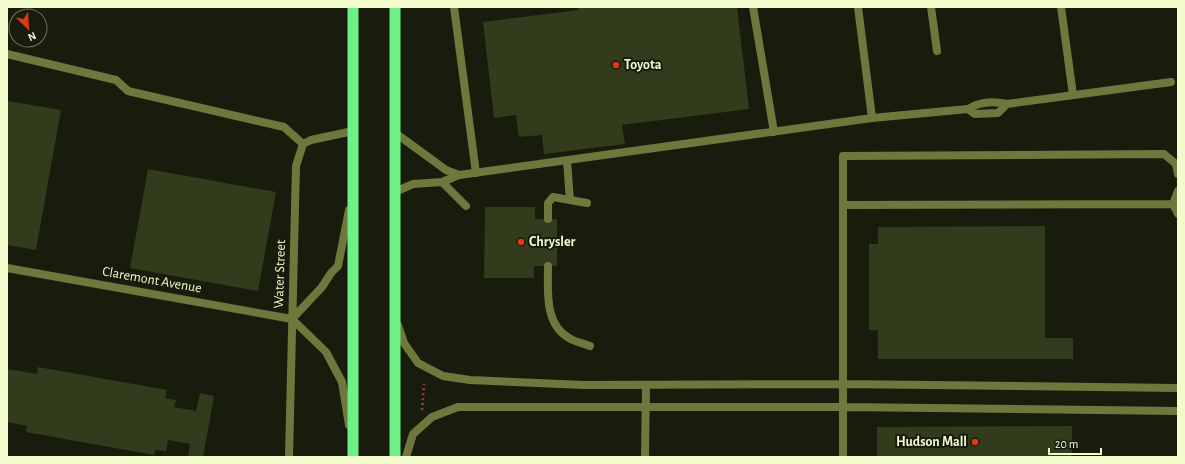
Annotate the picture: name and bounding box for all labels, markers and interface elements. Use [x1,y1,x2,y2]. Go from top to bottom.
north arrow [8,8,48,48]
text: N [26,30,38,43]
place label: Toyota [624,58,662,72]
marker: Toyota [611,60,621,70]
place label: Chrysler [529,235,576,249]
marker: Chrysler [516,237,526,247]
street label: Water Street [272,239,288,309]
street label: Claremont Avenue [101,264,203,296]
scale bar [1049,430,1101,456]
place label: Hudson Mall [896,435,967,449]
marker: Hudson Mall [970,437,980,447]
text: 20 m [1055,438,1078,450]

